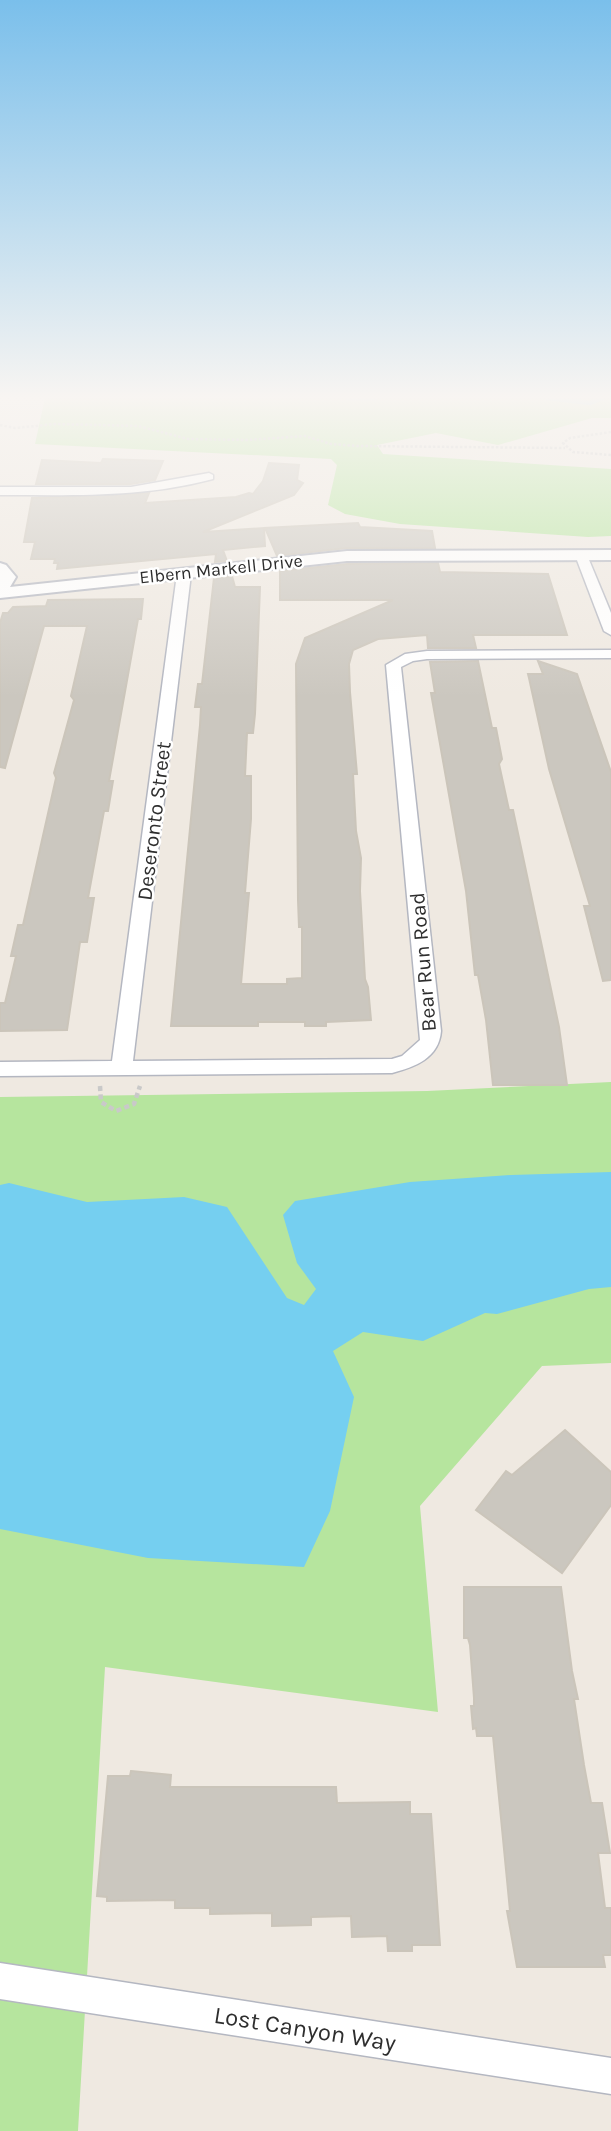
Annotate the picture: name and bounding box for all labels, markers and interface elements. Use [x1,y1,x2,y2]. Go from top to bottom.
street label: Elbern Markell Drive [138,549,304,589]
street label: Deseronto Street [132,740,176,902]
street label: Bear Run Road [405,891,441,1033]
street label: Lost Canyon Way [212,2001,398,2057]

